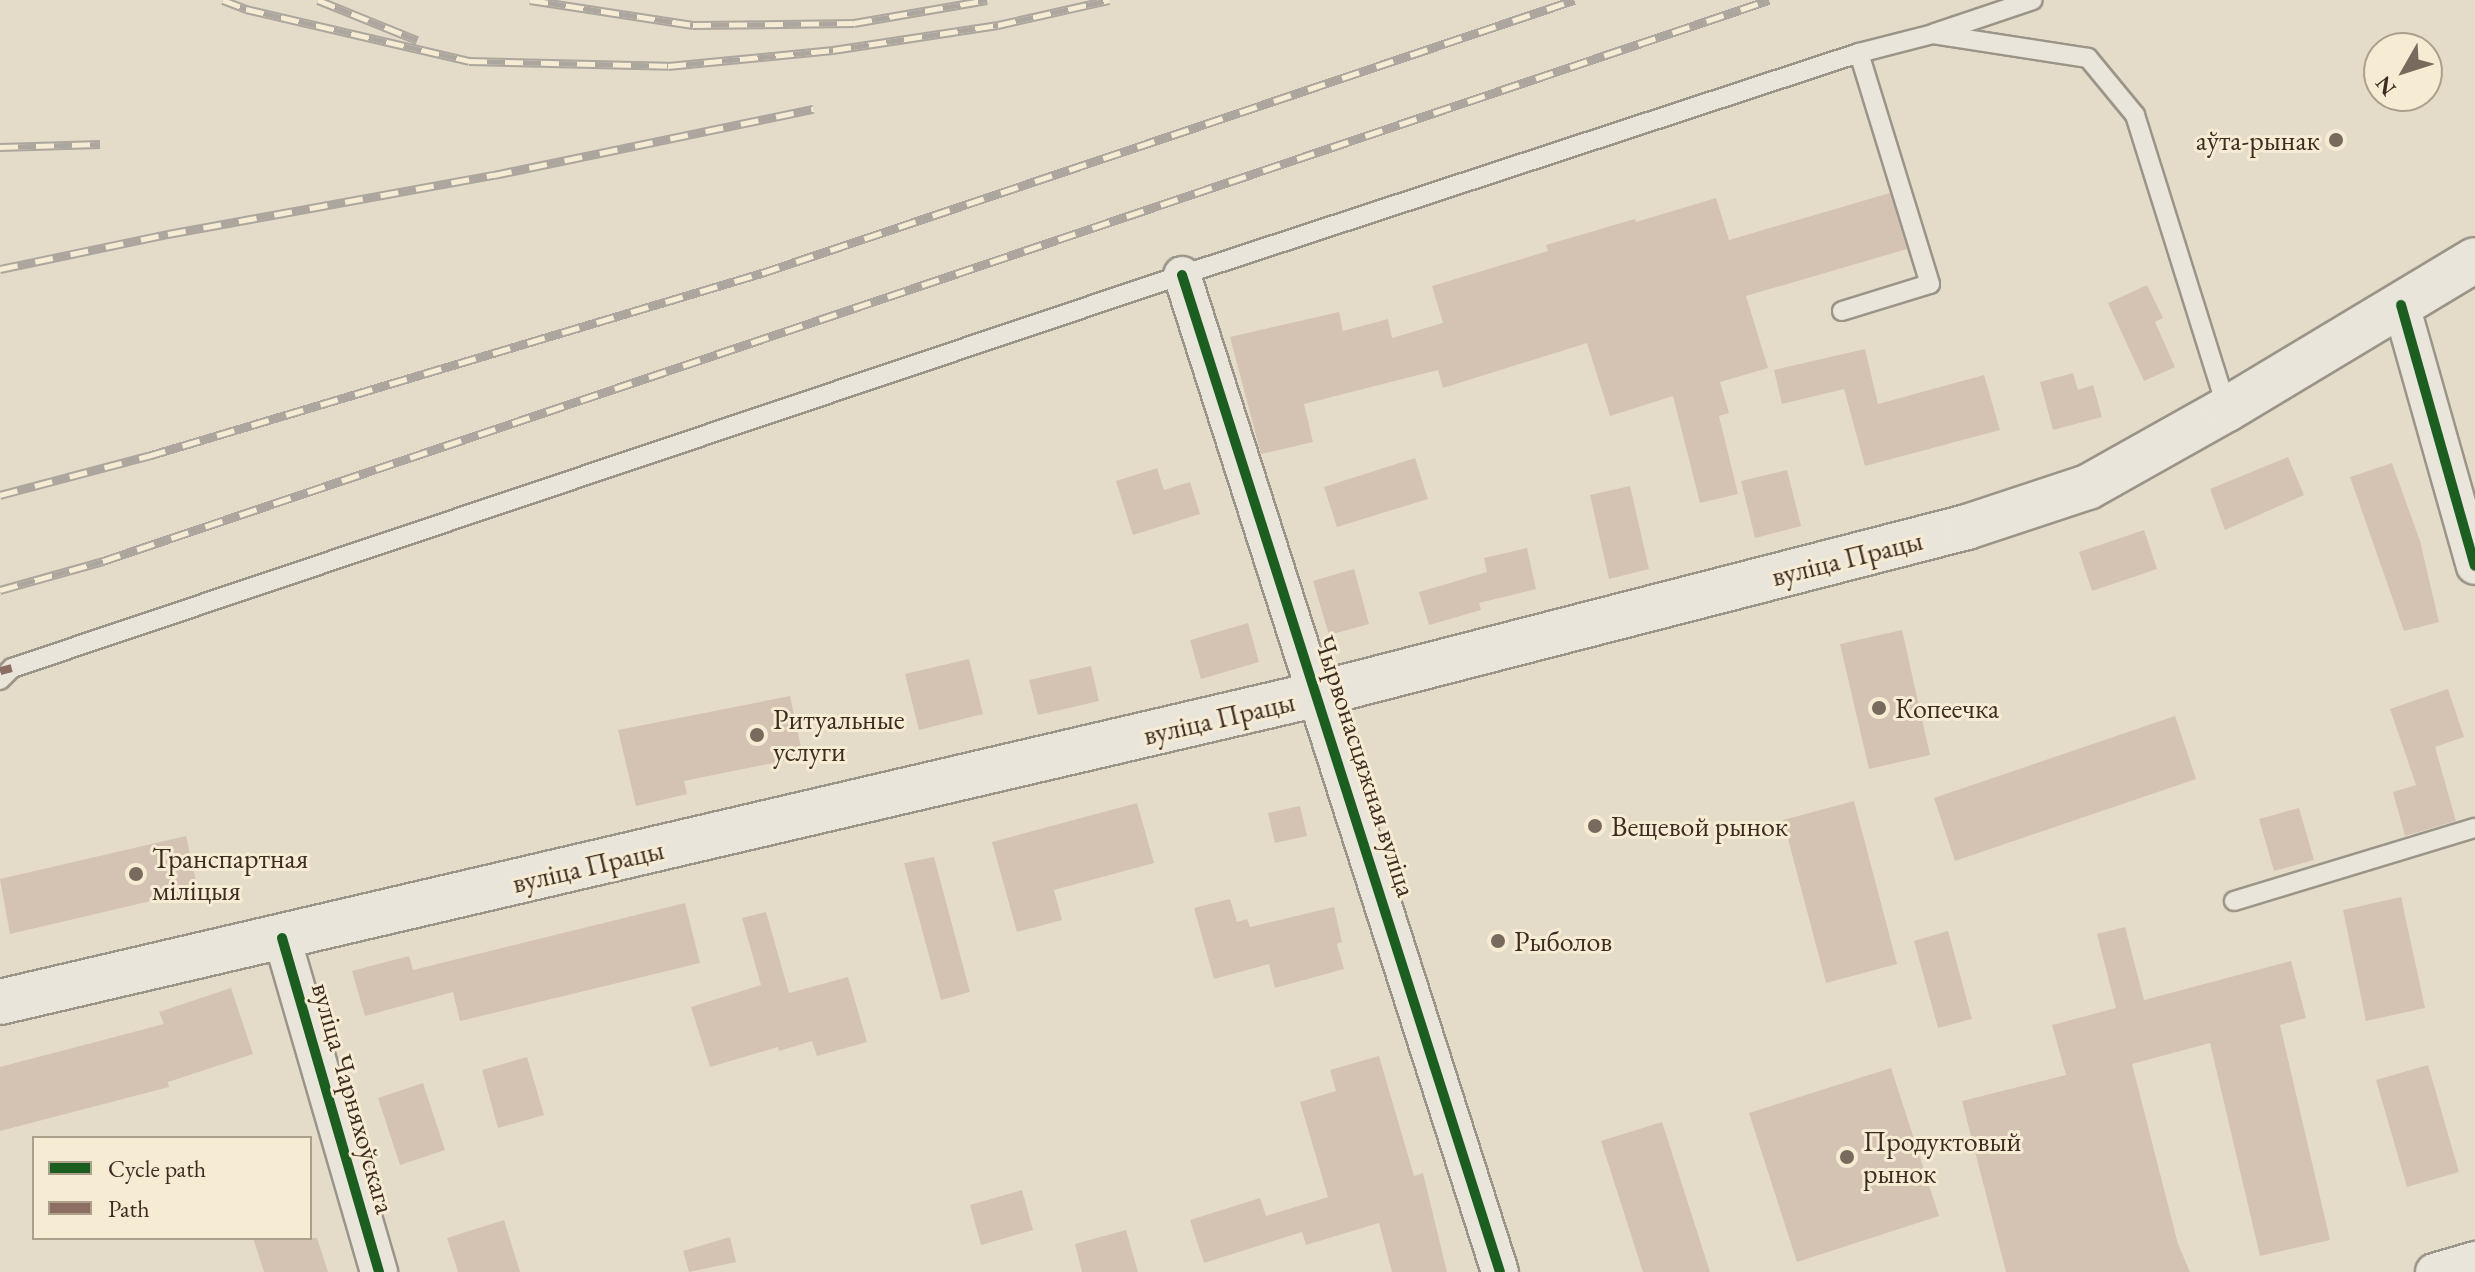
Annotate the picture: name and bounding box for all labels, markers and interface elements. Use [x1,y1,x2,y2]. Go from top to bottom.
north arrow [2363,32,2443,112]
text: N [2369,70,2402,102]
place label: аўта-рынак [2196,123,2320,157]
marker: аўта-рынак [2327,131,2345,149]
street label: вуліца Працы [1768,523,1926,593]
street label: Чырвонасцяжная вуліца [1308,631,1424,901]
street label: вуліца Працы [1140,684,1298,752]
place label: Копеечка [1895,691,1999,725]
marker: Копеечка [1870,699,1888,717]
place label: Ритуальные услуги [773,702,905,768]
marker: Ритуальные услуги [748,726,766,744]
place label: Вещевой рынок [1611,809,1788,843]
marker: Вещевой рынок [1586,817,1604,835]
street label: вуліца Працы [509,832,667,900]
place label: Транспартная міліцыя [152,841,308,907]
marker: Транспартная міліцыя [127,865,145,883]
place label: Рыболов [1514,924,1612,958]
marker: Рыболов [1489,932,1507,950]
street label: вуліца Чарняхоўскага [305,979,403,1217]
place label: Продуктовый рынок [1863,1124,2021,1190]
legend [32,1136,312,1240]
marker: Продуктовый рынок [1838,1148,1856,1166]
text: Cycle path [108,1153,206,1184]
text: Path [108,1193,150,1224]

